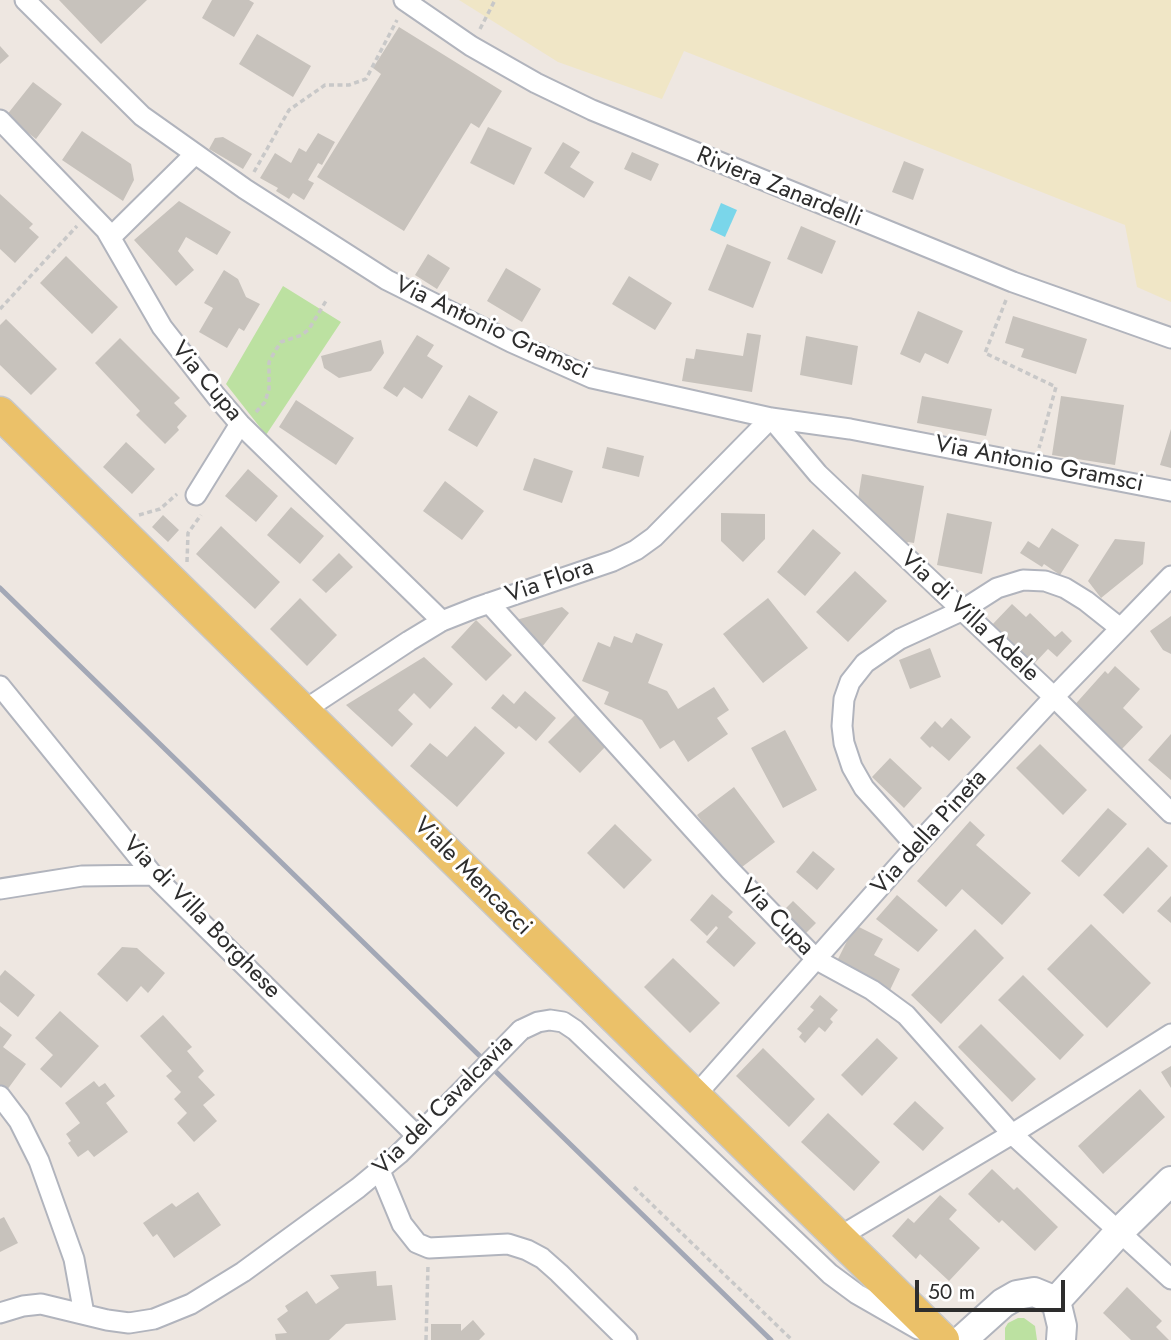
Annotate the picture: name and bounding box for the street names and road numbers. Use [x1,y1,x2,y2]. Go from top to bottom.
street label: Riviera Zanardelli [692,142,866,234]
street label: Via Antonio Gramsci [390,271,594,387]
street label: Via Cupa [164,336,248,428]
street label: Via Antonio Gramsci [932,431,1146,499]
street label: Via di Villa Adele [894,545,1044,689]
street label: Via Flora [502,554,598,610]
street label: Via della Pineta [866,765,994,901]
street label: Viale Mencacci [407,812,537,942]
street label: Via di Villa Borghese [116,831,286,1005]
street label: Via Cupa [733,874,819,962]
street label: Via del Cavalcavia [368,1030,520,1182]

